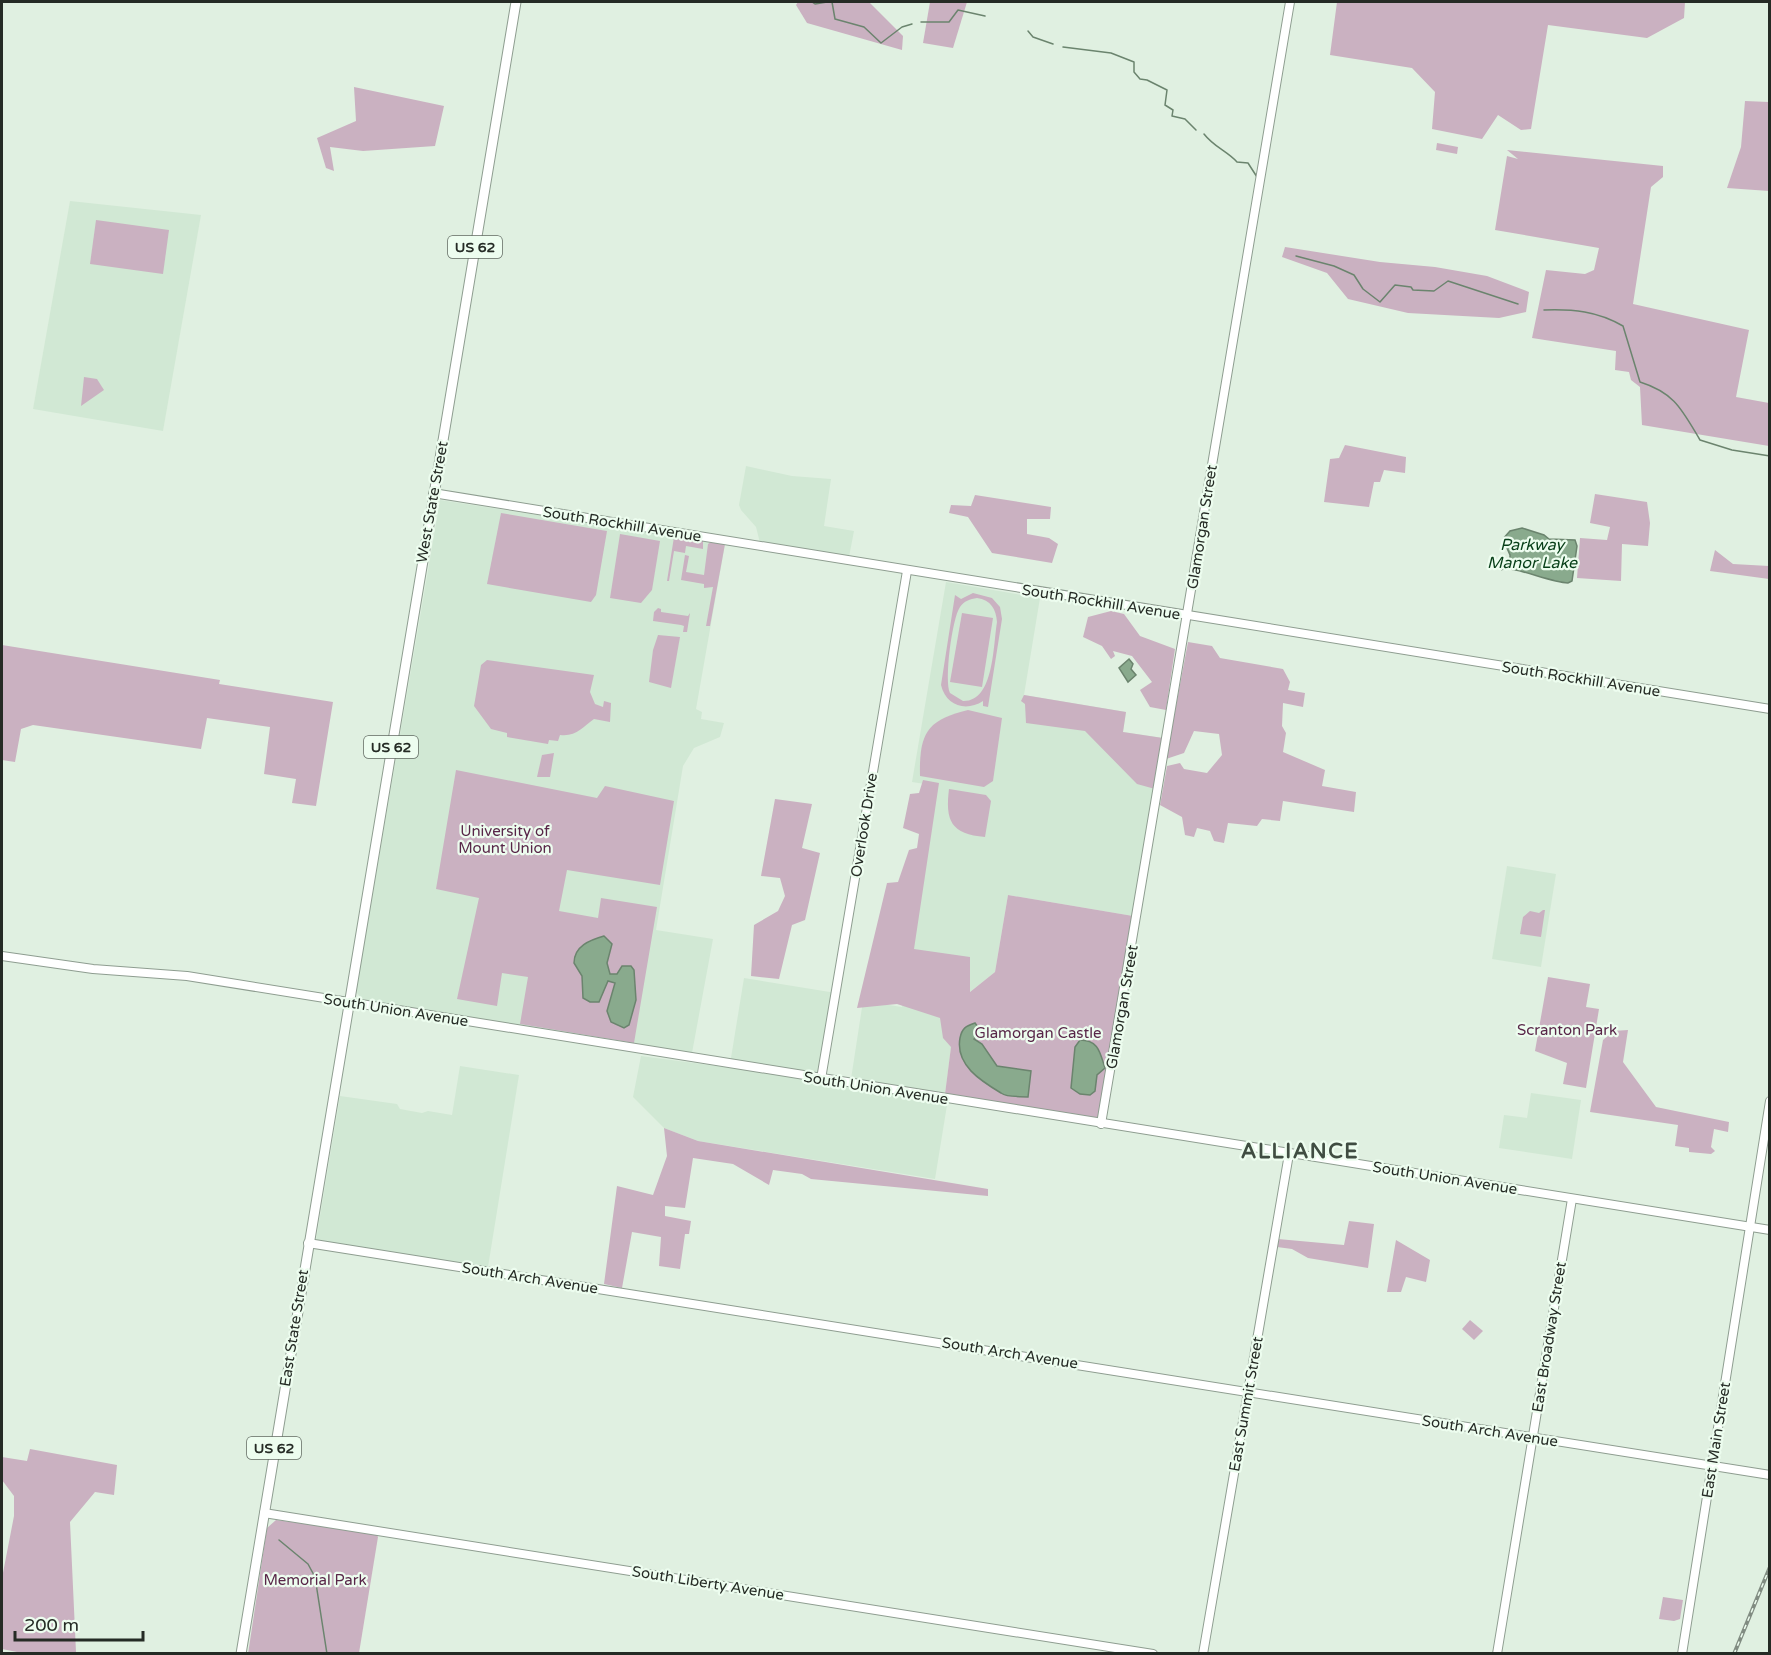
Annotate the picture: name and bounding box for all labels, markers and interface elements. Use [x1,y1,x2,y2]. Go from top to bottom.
road number: US 62 [448,236,502,258]
street label: West State Street [412,439,452,564]
street label: Glamorgan Street [1183,463,1221,591]
street label: South Rockhill Avenue [541,503,703,545]
water label: Parkway Manor Lake [1487,535,1578,573]
street label: South Rockhill Avenue [1020,581,1182,623]
street label: South Rockhill Avenue [1500,658,1662,700]
road number: US 62 [364,736,418,758]
street label: Overlook Drive [847,772,881,878]
park label: University of Mount Union [458,822,552,857]
street label: Glamorgan Street [1102,943,1142,1070]
street label: South Union Avenue [322,990,470,1030]
park label: Scranton Park [1517,1021,1617,1039]
park label: Glamorgan Castle [975,1024,1101,1042]
street label: South Union Avenue [802,1068,950,1108]
district label: ALLIANCE [1241,1139,1359,1164]
street label: South Union Avenue [1371,1158,1519,1198]
street label: South Arch Avenue [461,1258,599,1298]
street label: East Broadway Street [1528,1260,1570,1414]
street label: East State Street [276,1268,312,1388]
street label: South Arch Avenue [941,1333,1079,1373]
street label: East Summit Street [1225,1335,1267,1473]
street label: East Main Street [1698,1380,1734,1499]
street label: South Arch Avenue [1421,1411,1559,1451]
road number: US 62 [247,1437,301,1459]
street label: South Liberty Avenue [631,1562,785,1604]
park label: Memorial Park [263,1571,367,1589]
scale bar [15,1604,142,1642]
text: 200 m [24,1614,79,1636]

